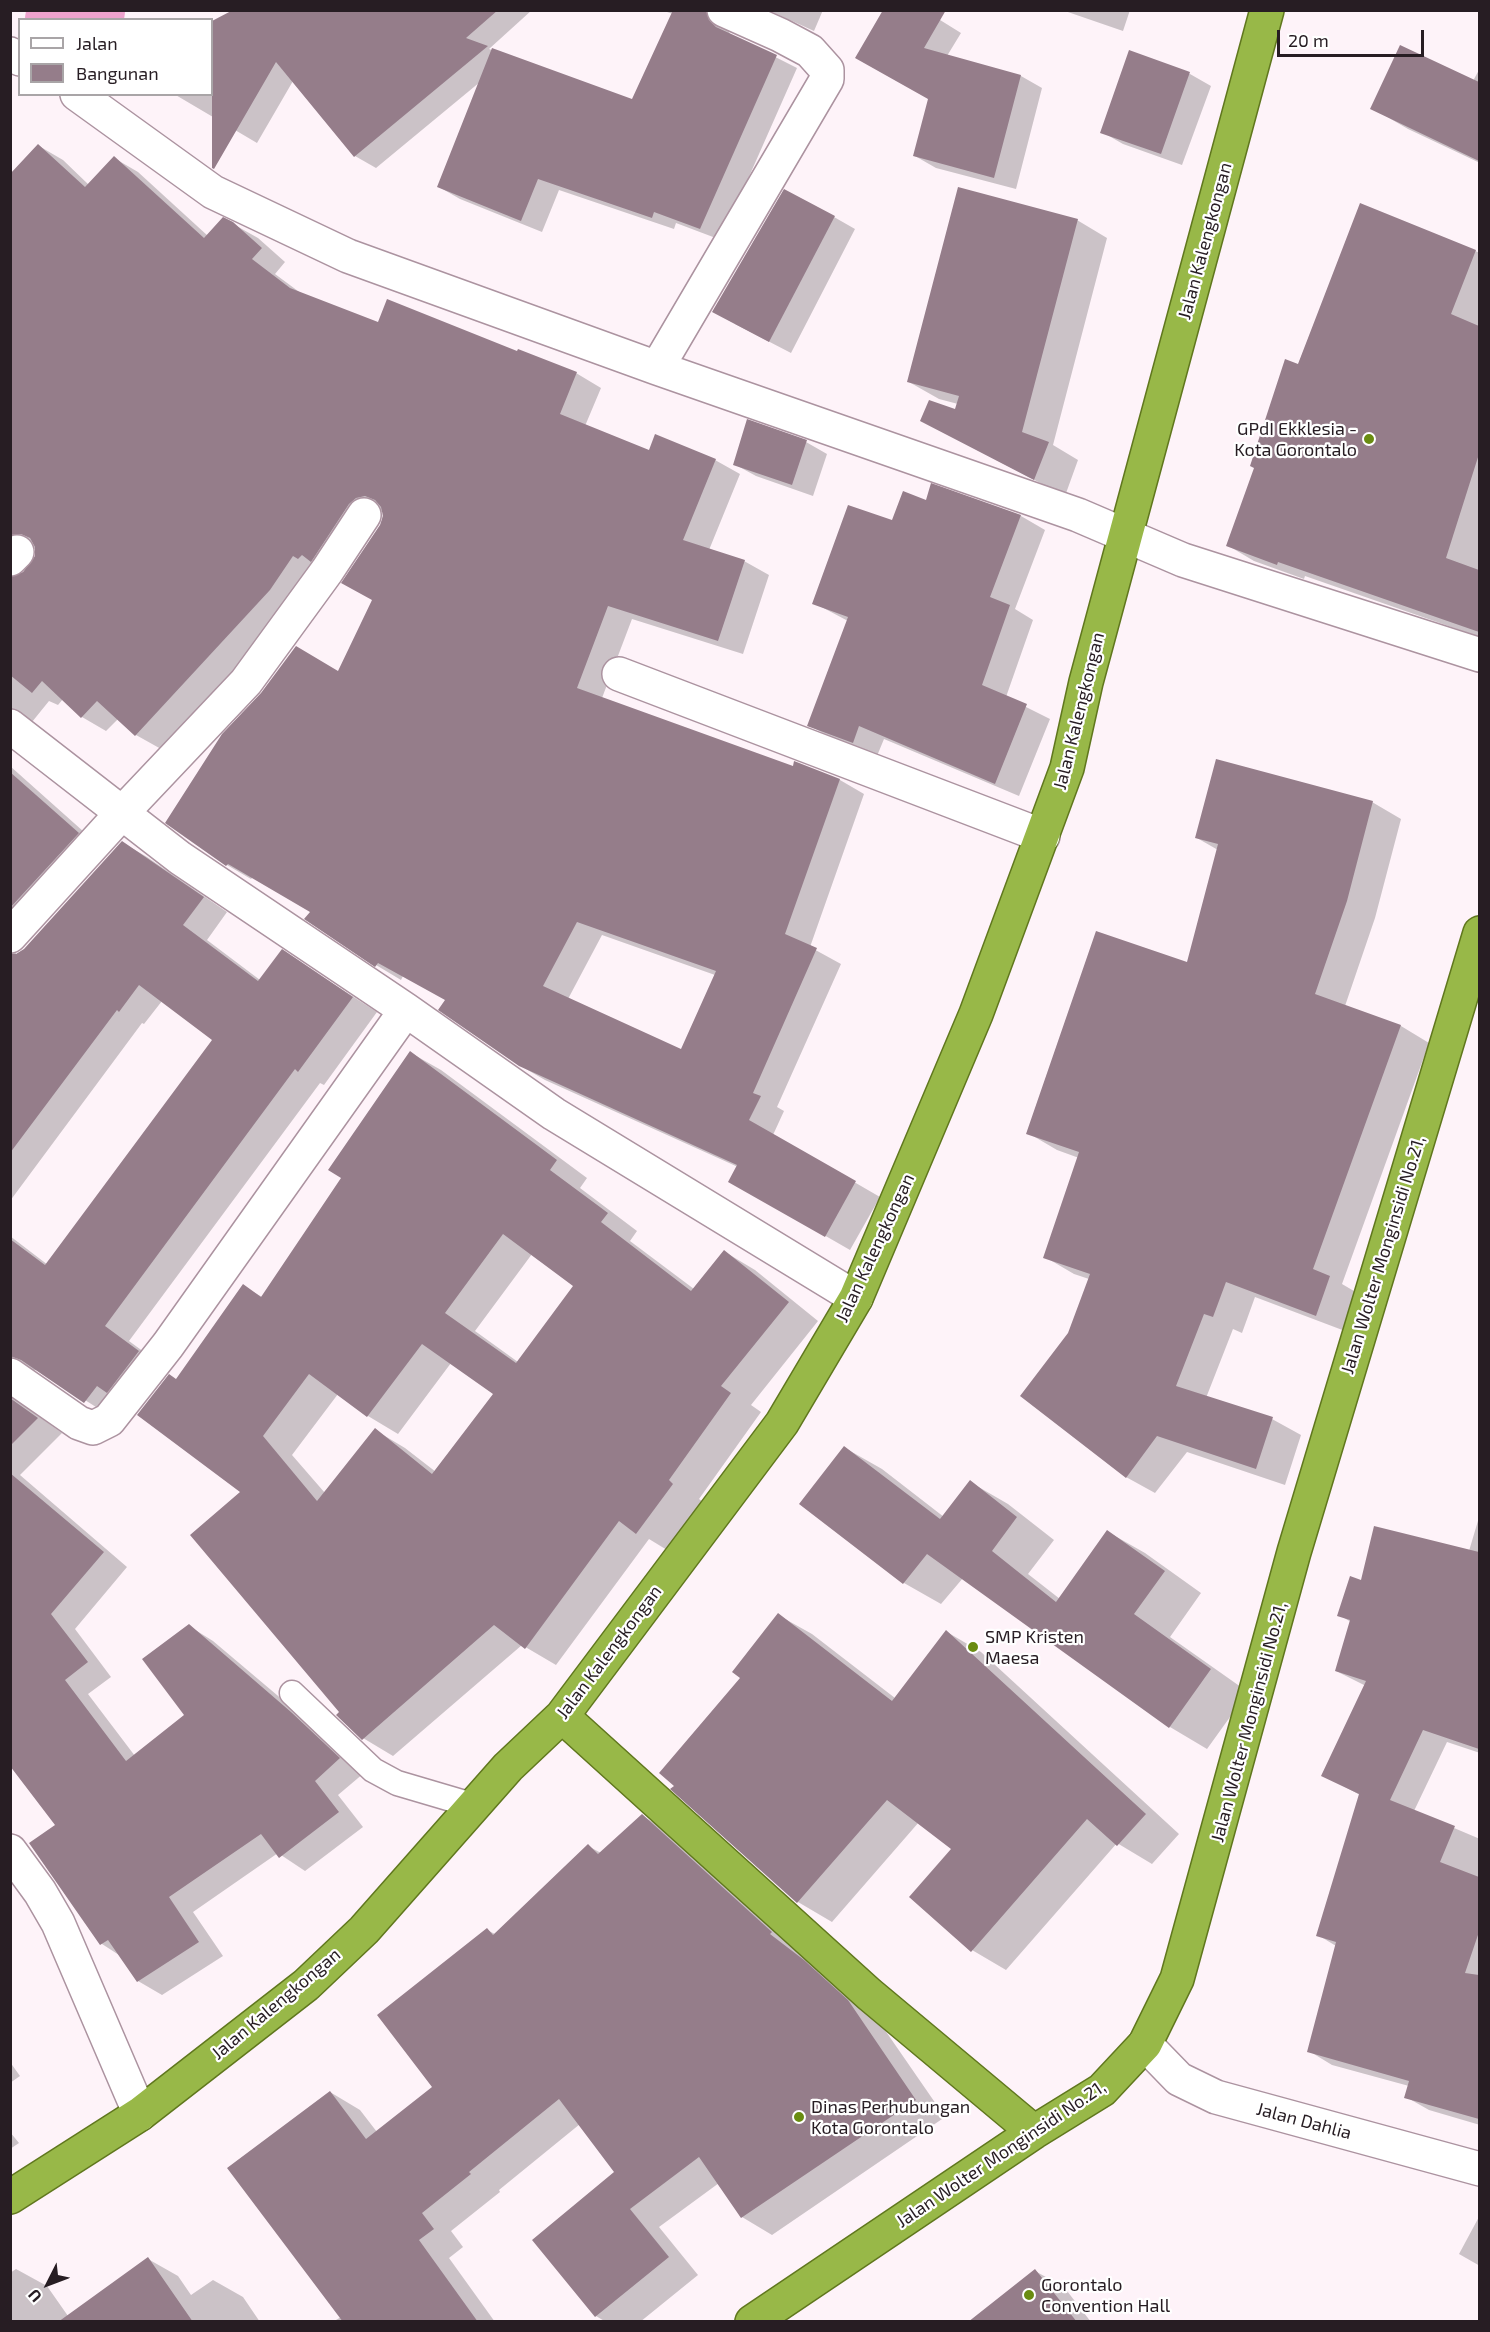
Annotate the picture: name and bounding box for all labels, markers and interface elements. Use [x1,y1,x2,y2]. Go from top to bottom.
legend [18,18,213,96]
scale bar [1280,18,1427,56]
text: 20 m [1288,29,1329,51]
text: Jalan [76,32,118,54]
text: Bangunan [76,62,159,84]
street label: Jalan Kalengkongan [1174,160,1236,322]
place label: GPdI Ekklesia - Kota Gorontalo [1234,418,1357,460]
marker: GPdI Ekklesia - Kota Gorontalo [1362,432,1376,446]
street label: Jalan Kalengkongan [1049,630,1109,792]
street label: Jalan Wolter Monginsidi No.21, [1336,1133,1430,1377]
street label: Jalan Kalengkongan [831,1170,919,1326]
street label: Jalan Kalengkongan [552,1581,666,1723]
street label: Jalan Wolter Monginsidi No.21, [1206,1599,1292,1845]
place label: SMP Kristen Maesa [985,1626,1084,1668]
marker: SMP Kristen Maesa [966,1640,980,1654]
street label: Jalan Kalengkongan [207,1944,345,2064]
street label: Jalan Wolter Monginsidi No.21, [892,2076,1110,2232]
place label: Dinas Perhubungan Kota Gorontalo [811,2096,970,2138]
street label: Jalan Dahlia [1254,2098,1354,2144]
marker: Dinas Perhubungan Kota Gorontalo [792,2110,806,2124]
north arrow [18,2254,78,2314]
place label: Gorontalo Convention Hall [1041,2274,1170,2316]
text: U [24,2286,45,2307]
marker: Gorontalo Convention Hall [1022,2288,1036,2302]

